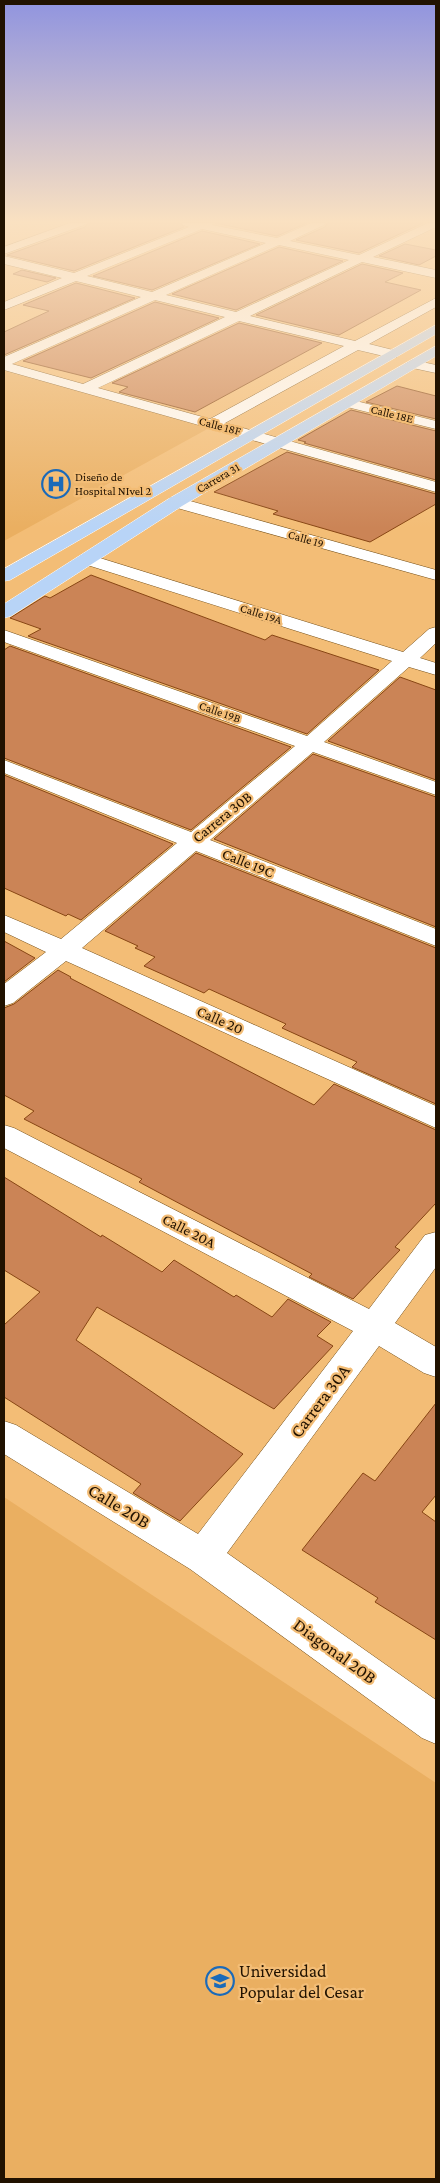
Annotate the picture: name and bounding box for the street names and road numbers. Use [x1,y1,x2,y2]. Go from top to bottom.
street label: Calle 18E [369,402,415,426]
street label: Calle 18F [198,414,243,438]
street label: Carrera 31 [194,460,242,496]
street label: Calle 19 [287,527,325,551]
street label: Calle 19A [238,601,284,627]
street label: Calle 19B [197,698,243,726]
street label: Carrera 30B [189,788,255,846]
street label: Calle 19C [220,845,276,881]
street label: Calle 20 [195,1003,245,1037]
street label: Calle 20A [160,1211,218,1251]
street label: Carrera 30A [286,1360,354,1441]
street label: Calle 20B [85,1480,154,1532]
street label: Diagonal 20B [290,1614,380,1688]

